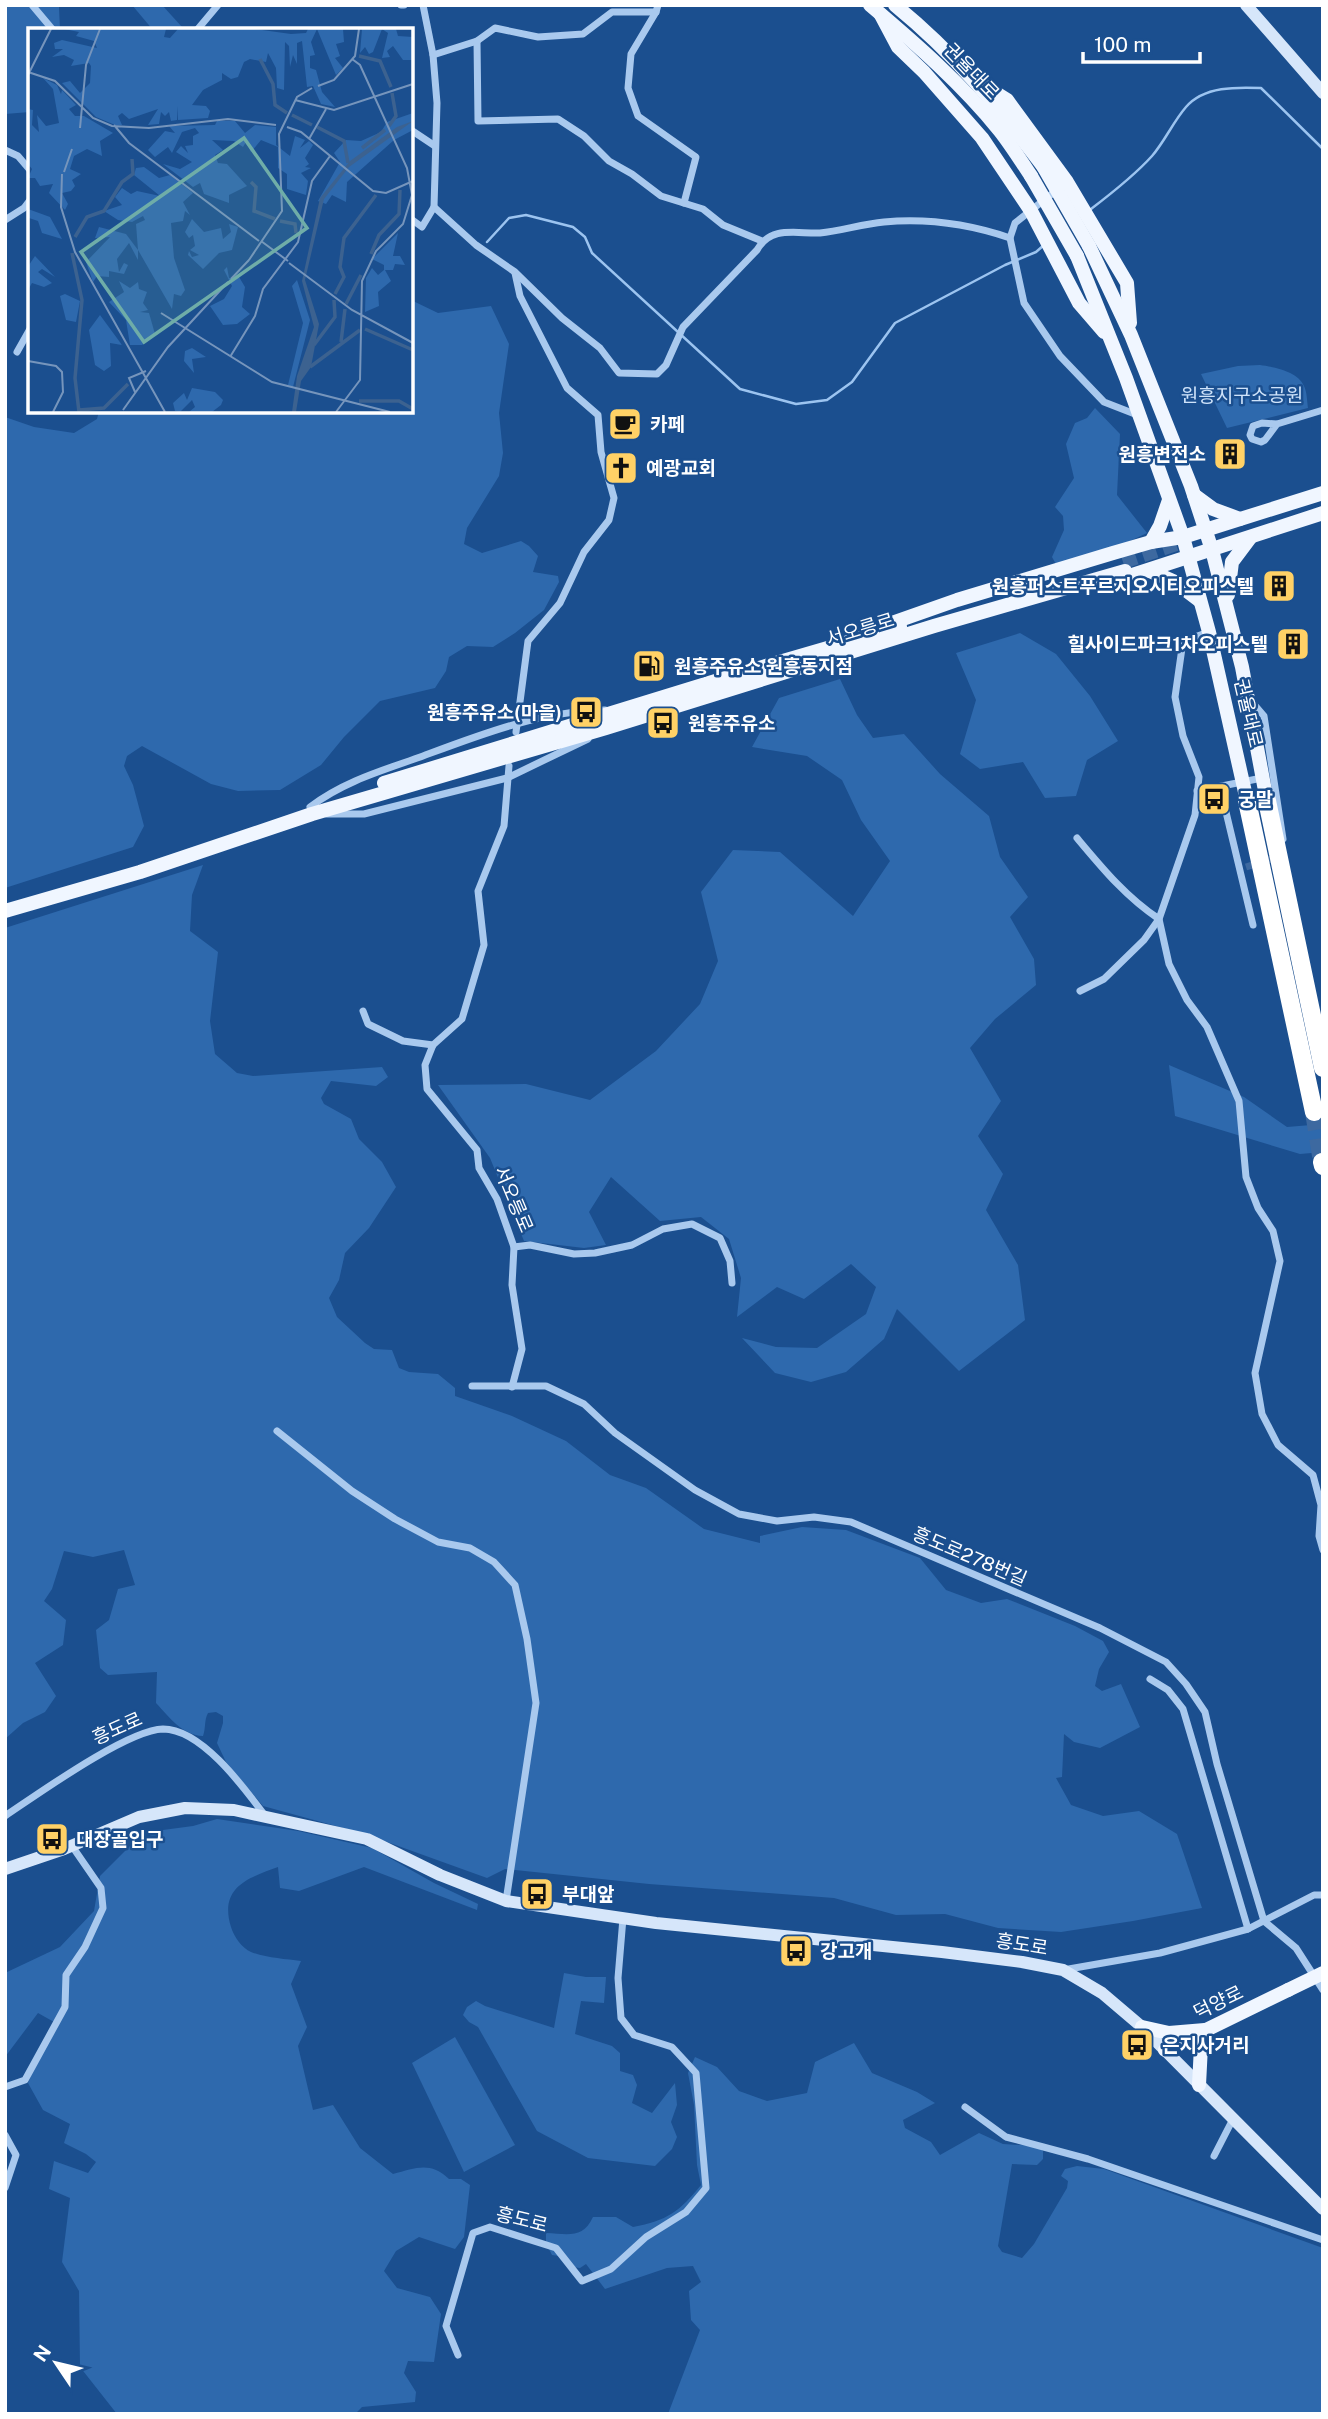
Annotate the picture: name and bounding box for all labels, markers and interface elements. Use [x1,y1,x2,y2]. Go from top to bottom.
scale bar [1083,21,1200,65]
inset map [28,28,413,413]
text: 100 m [1094,32,1151,57]
street label: 권율대로 [940,38,1004,104]
park label: 원흥지구소공원 [1181,384,1303,406]
cafe icon: 카페 [606,405,644,443]
place label: 카페 [650,413,685,435]
building icon: 원흥변전소 [1211,435,1249,473]
place label: 원흥변전소 [1119,443,1206,465]
church icon: 예광교회 [602,449,640,487]
place label: 예광교회 [646,457,716,479]
building icon: 원흥퍼스트푸르지오시티오피스텔 [1260,567,1298,605]
place label: 원흥퍼스트푸르지오시티오피스텔 [992,575,1254,597]
street label: 서오릉로 [823,608,897,650]
building icon: 힐사이드파크1차오피스텔 [1274,625,1312,663]
place label: 힐사이드파크1차오피스텔 [1068,633,1268,655]
fuel station icon: 원흥주유소 원흥동지점 [630,647,668,685]
place label: 원흥주유소 원흥동지점 [674,655,853,677]
street label: 권율대로 [1230,676,1268,750]
bus stop icon: 원흥주유소(마을) [567,693,605,731]
place label: 원흥주유소(마을) [427,701,562,723]
bus stop icon: 원흥주유소 [644,704,682,742]
place label: 원흥주유소 [688,712,775,734]
bus stop icon: 궁말 [1195,780,1233,818]
place label: 궁말 [1238,788,1273,810]
street label: 서오릉로 [490,1163,538,1235]
street label: 흥도로278번길 [910,1522,1030,1590]
street label: 흥도로 [89,1707,145,1749]
bus stop icon: 대장골입구 [33,1820,71,1858]
place label: 대장골입구 [76,1828,163,1850]
bus stop icon: 부대앞 [518,1875,556,1913]
place label: 부대앞 [562,1883,614,1905]
street label: 흥도로 [994,1929,1050,1959]
bus stop icon: 강고개 [777,1932,815,1970]
place label: 강고개 [820,1940,872,1962]
street label: 덕양로 [1190,1981,1246,2023]
bus stop icon: 은지사거리 [1118,2026,1156,2064]
place label: 은지사거리 [1162,2034,1249,2056]
street label: 흥도로 [494,2202,550,2236]
north arrow [21,2328,91,2398]
text: N [29,2341,55,2366]

